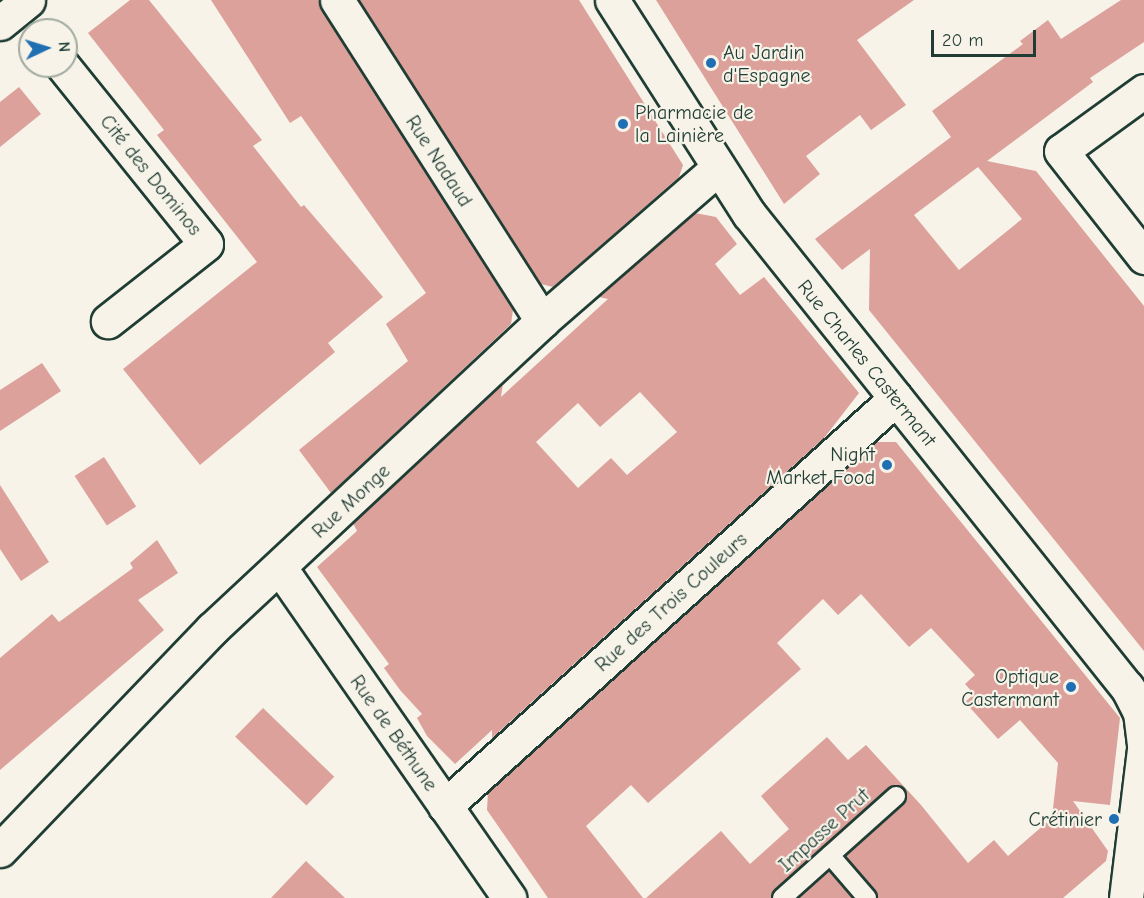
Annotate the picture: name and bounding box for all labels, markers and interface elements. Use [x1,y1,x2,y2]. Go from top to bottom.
north arrow [18,18,78,78]
scale bar [934,18,1039,56]
text: 20 m [942,30,983,51]
place label: Au Jardin d'Espagne [723,40,811,87]
text: N [55,41,73,53]
marker: Au Jardin d'Espagne [704,56,718,70]
place label: Pharmacie de la Lainière [635,100,754,147]
street label: Cité des Dominos [95,110,207,240]
street label: Rue Nadaud [401,111,477,211]
marker: Pharmacie de la Lainière [616,117,630,131]
street label: Rue Charles Castermant [792,275,942,451]
place label: Night Market Food [766,442,875,489]
marker: Night Market Food [880,458,894,472]
street label: Rue Monge [307,459,395,543]
street label: Rue des Trois Couleurs [590,527,752,677]
place label: Optique Castermant [961,664,1059,711]
street label: Rue de Béthune [345,670,443,796]
marker: Optique Castermant [1064,680,1078,694]
street label: Impasse Prut [774,783,874,877]
place label: Crétinier [1029,807,1102,831]
marker: Crétinier [1107,812,1121,826]

